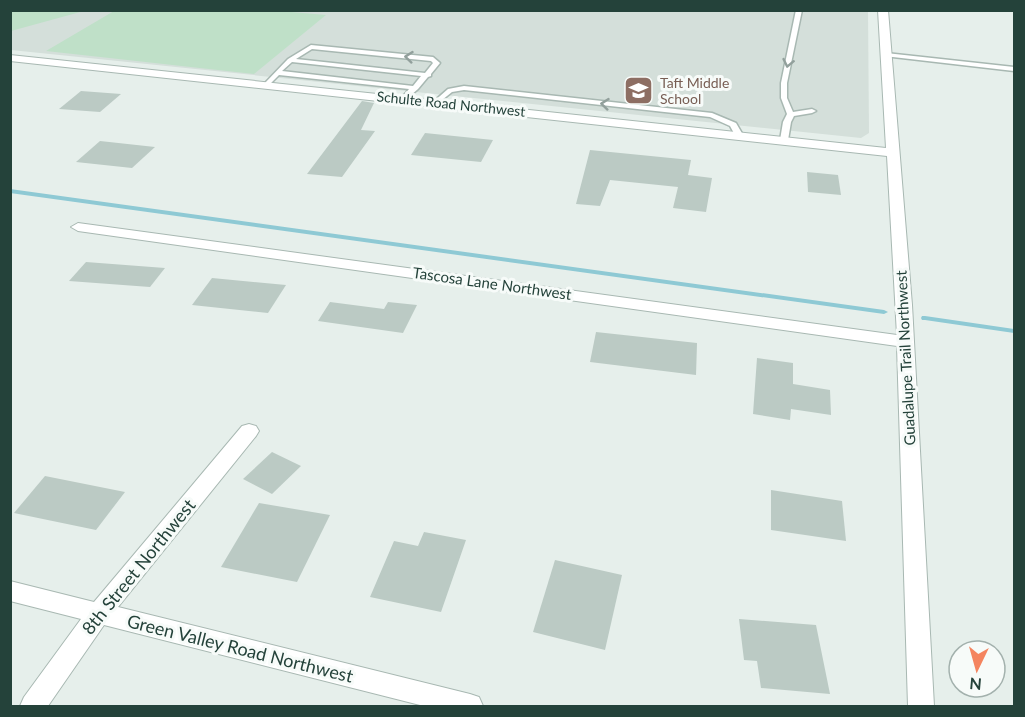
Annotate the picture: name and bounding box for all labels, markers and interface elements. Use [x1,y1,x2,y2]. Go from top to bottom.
one-way arrow [404,51,413,64]
one-way arrow [783,58,796,68]
place label: Taft Middle School [660,74,729,107]
school or university icon: Taft Middle School [623,75,655,107]
street label: Schulte Road Northwest [376,87,526,120]
one-way arrow [601,98,610,111]
street label: Tascosa Lane Northwest [412,263,573,303]
street label: Guadalupe Trail Northwest [891,269,919,446]
street label: 8th Street Northwest [77,494,200,639]
street label: Green Valley Road Northwest [125,609,356,687]
north arrow [947,639,1007,699]
text: N [969,674,983,694]

